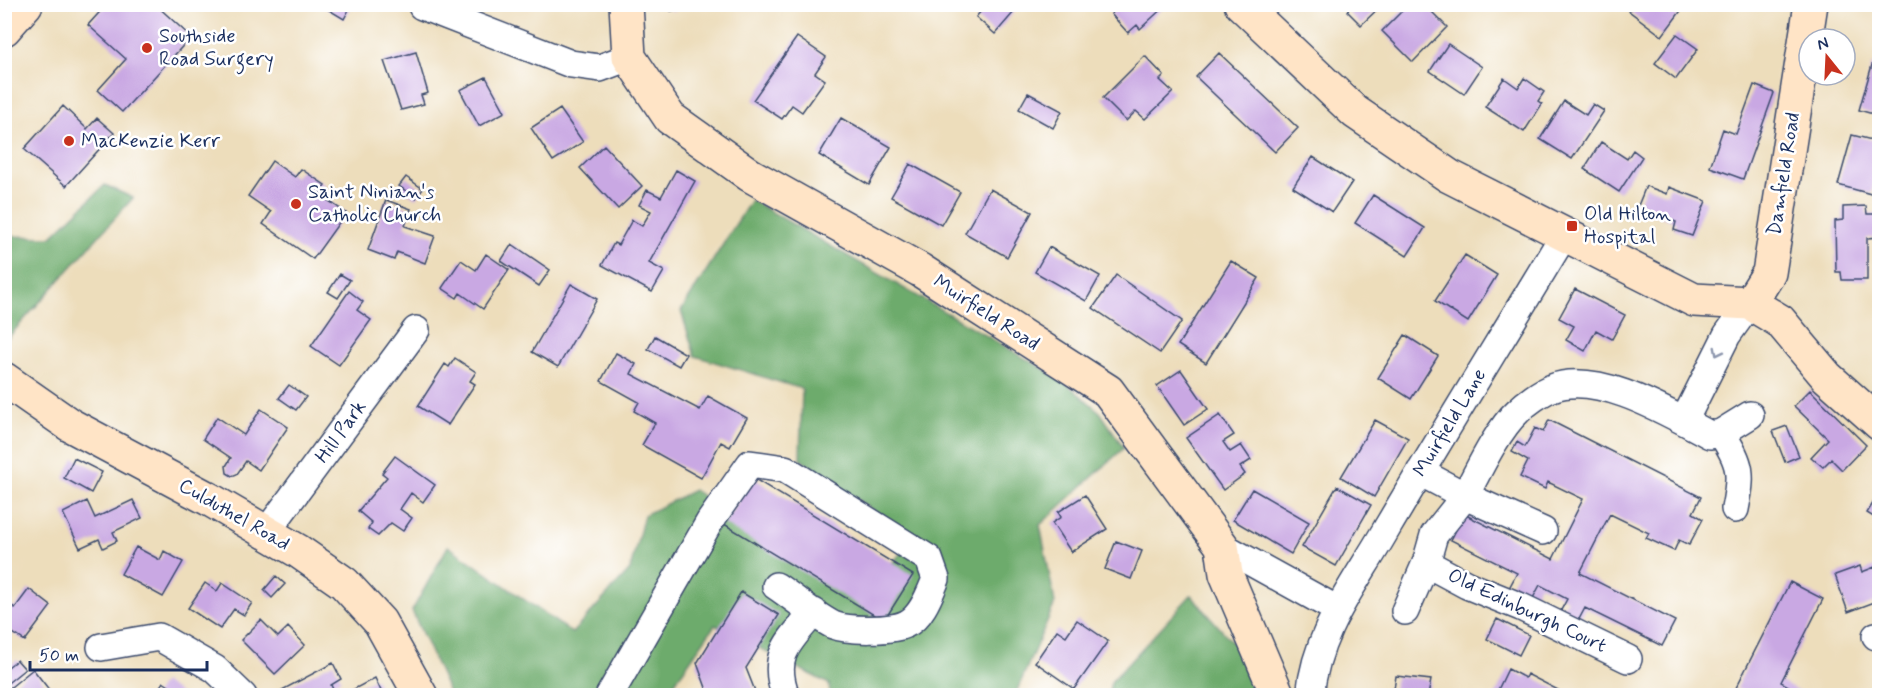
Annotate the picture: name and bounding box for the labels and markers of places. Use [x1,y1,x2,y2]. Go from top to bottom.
place label: Southside Road Surgery [159,23,274,75]
marker: Southside Road Surgery [140,41,154,55]
place label: MacKenzie Kerr [81,128,221,155]
marker: MacKenzie Kerr [62,134,76,148]
place label: Saint Ninian's Catholic Church [308,179,441,229]
marker: Saint Ninian's Catholic Church [289,197,303,211]
place label: Old Hilton Hospital [1584,201,1671,251]
marker: Old Hilton Hospital [1565,219,1579,233]

